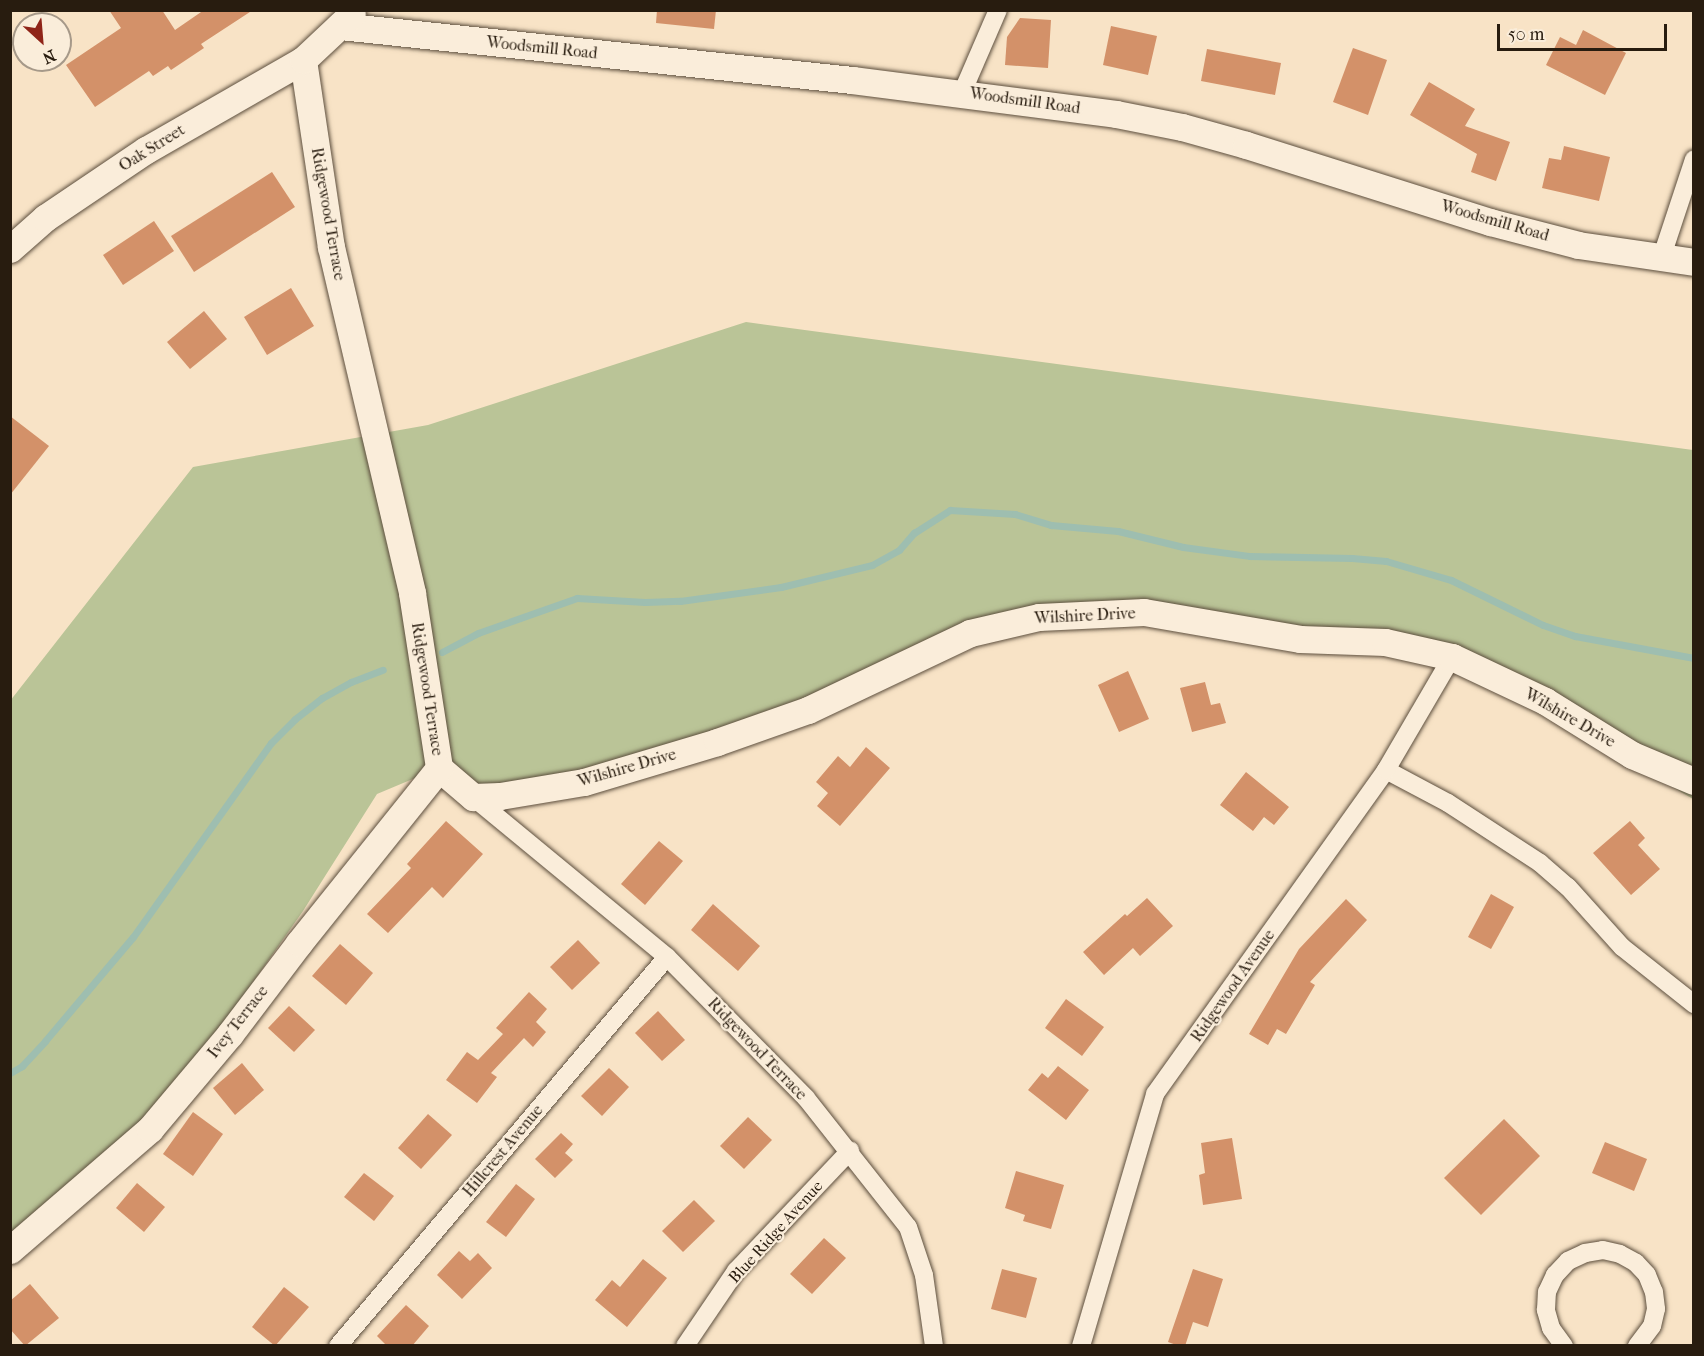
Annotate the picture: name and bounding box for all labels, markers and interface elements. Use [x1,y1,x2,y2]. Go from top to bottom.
north arrow [12,12,72,72]
scale bar [1500,12,1670,50]
text: 50 m [1508,24,1544,45]
street label: Woodsmill Road [486,33,598,63]
text: N [40,46,59,68]
street label: Woodsmill Road [968,84,1082,118]
street label: Oak Street [116,120,188,176]
street label: Ridgewood Terrace [307,146,349,282]
street label: Woodsmill Road [1439,196,1551,246]
street label: Wilshire Drive [1034,604,1136,628]
street label: Ridgewood Terrace [407,621,447,757]
street label: Wilshire Drive [1521,684,1619,752]
street label: Wilshire Drive [576,745,678,791]
street label: Ridgewood Avenue [1187,926,1279,1046]
street label: Ivey Terrace [204,982,272,1062]
street label: Ridgewood Terrace [703,994,811,1104]
street label: Hillcrest Avenue [459,1101,547,1201]
street label: Blue Ridge Avenue [725,1177,827,1287]

